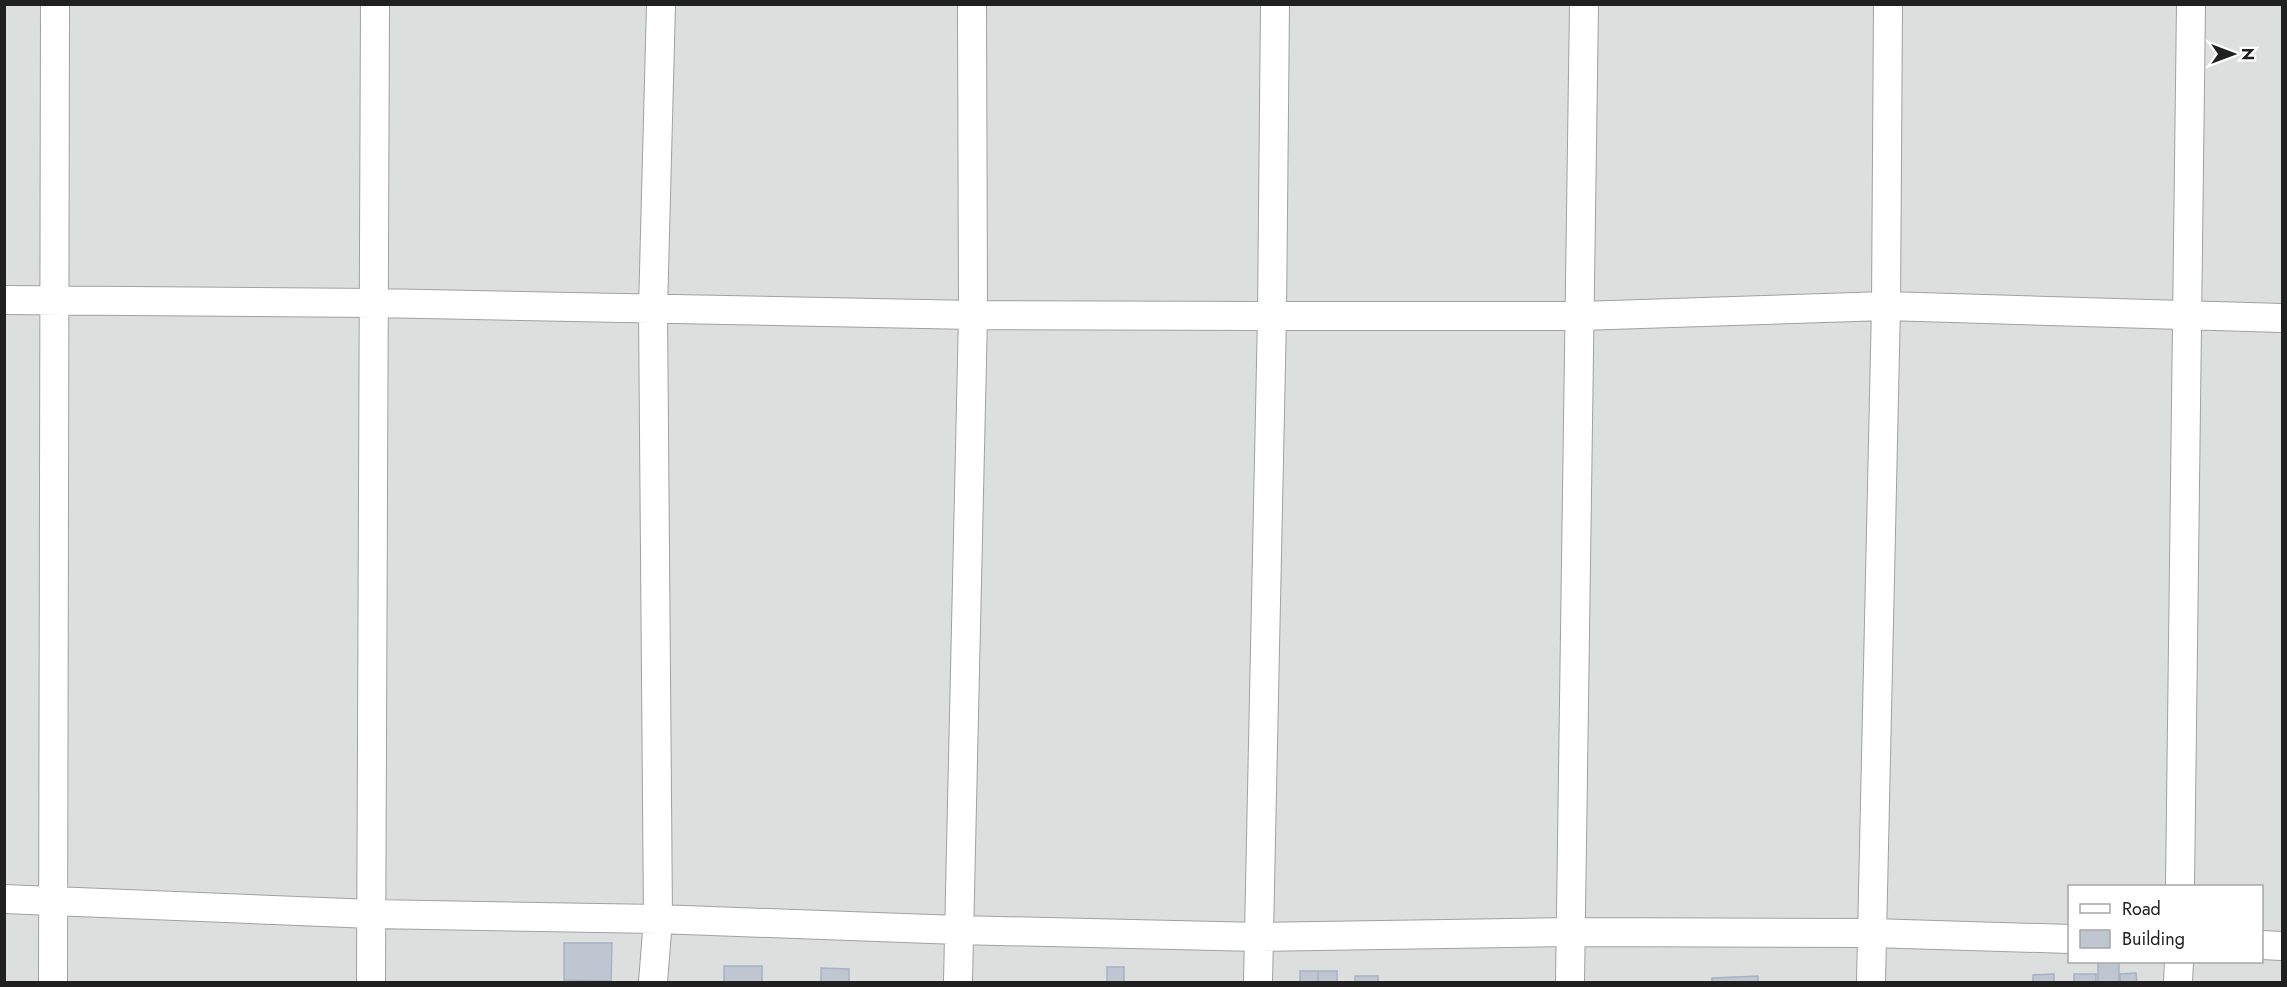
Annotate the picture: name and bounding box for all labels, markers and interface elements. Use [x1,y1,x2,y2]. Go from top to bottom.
north arrow [2203,24,2263,84]
text: N [2236,48,2259,60]
legend [2068,885,2263,963]
text: Road [2122,896,2161,922]
text: Building [2122,926,2185,952]

